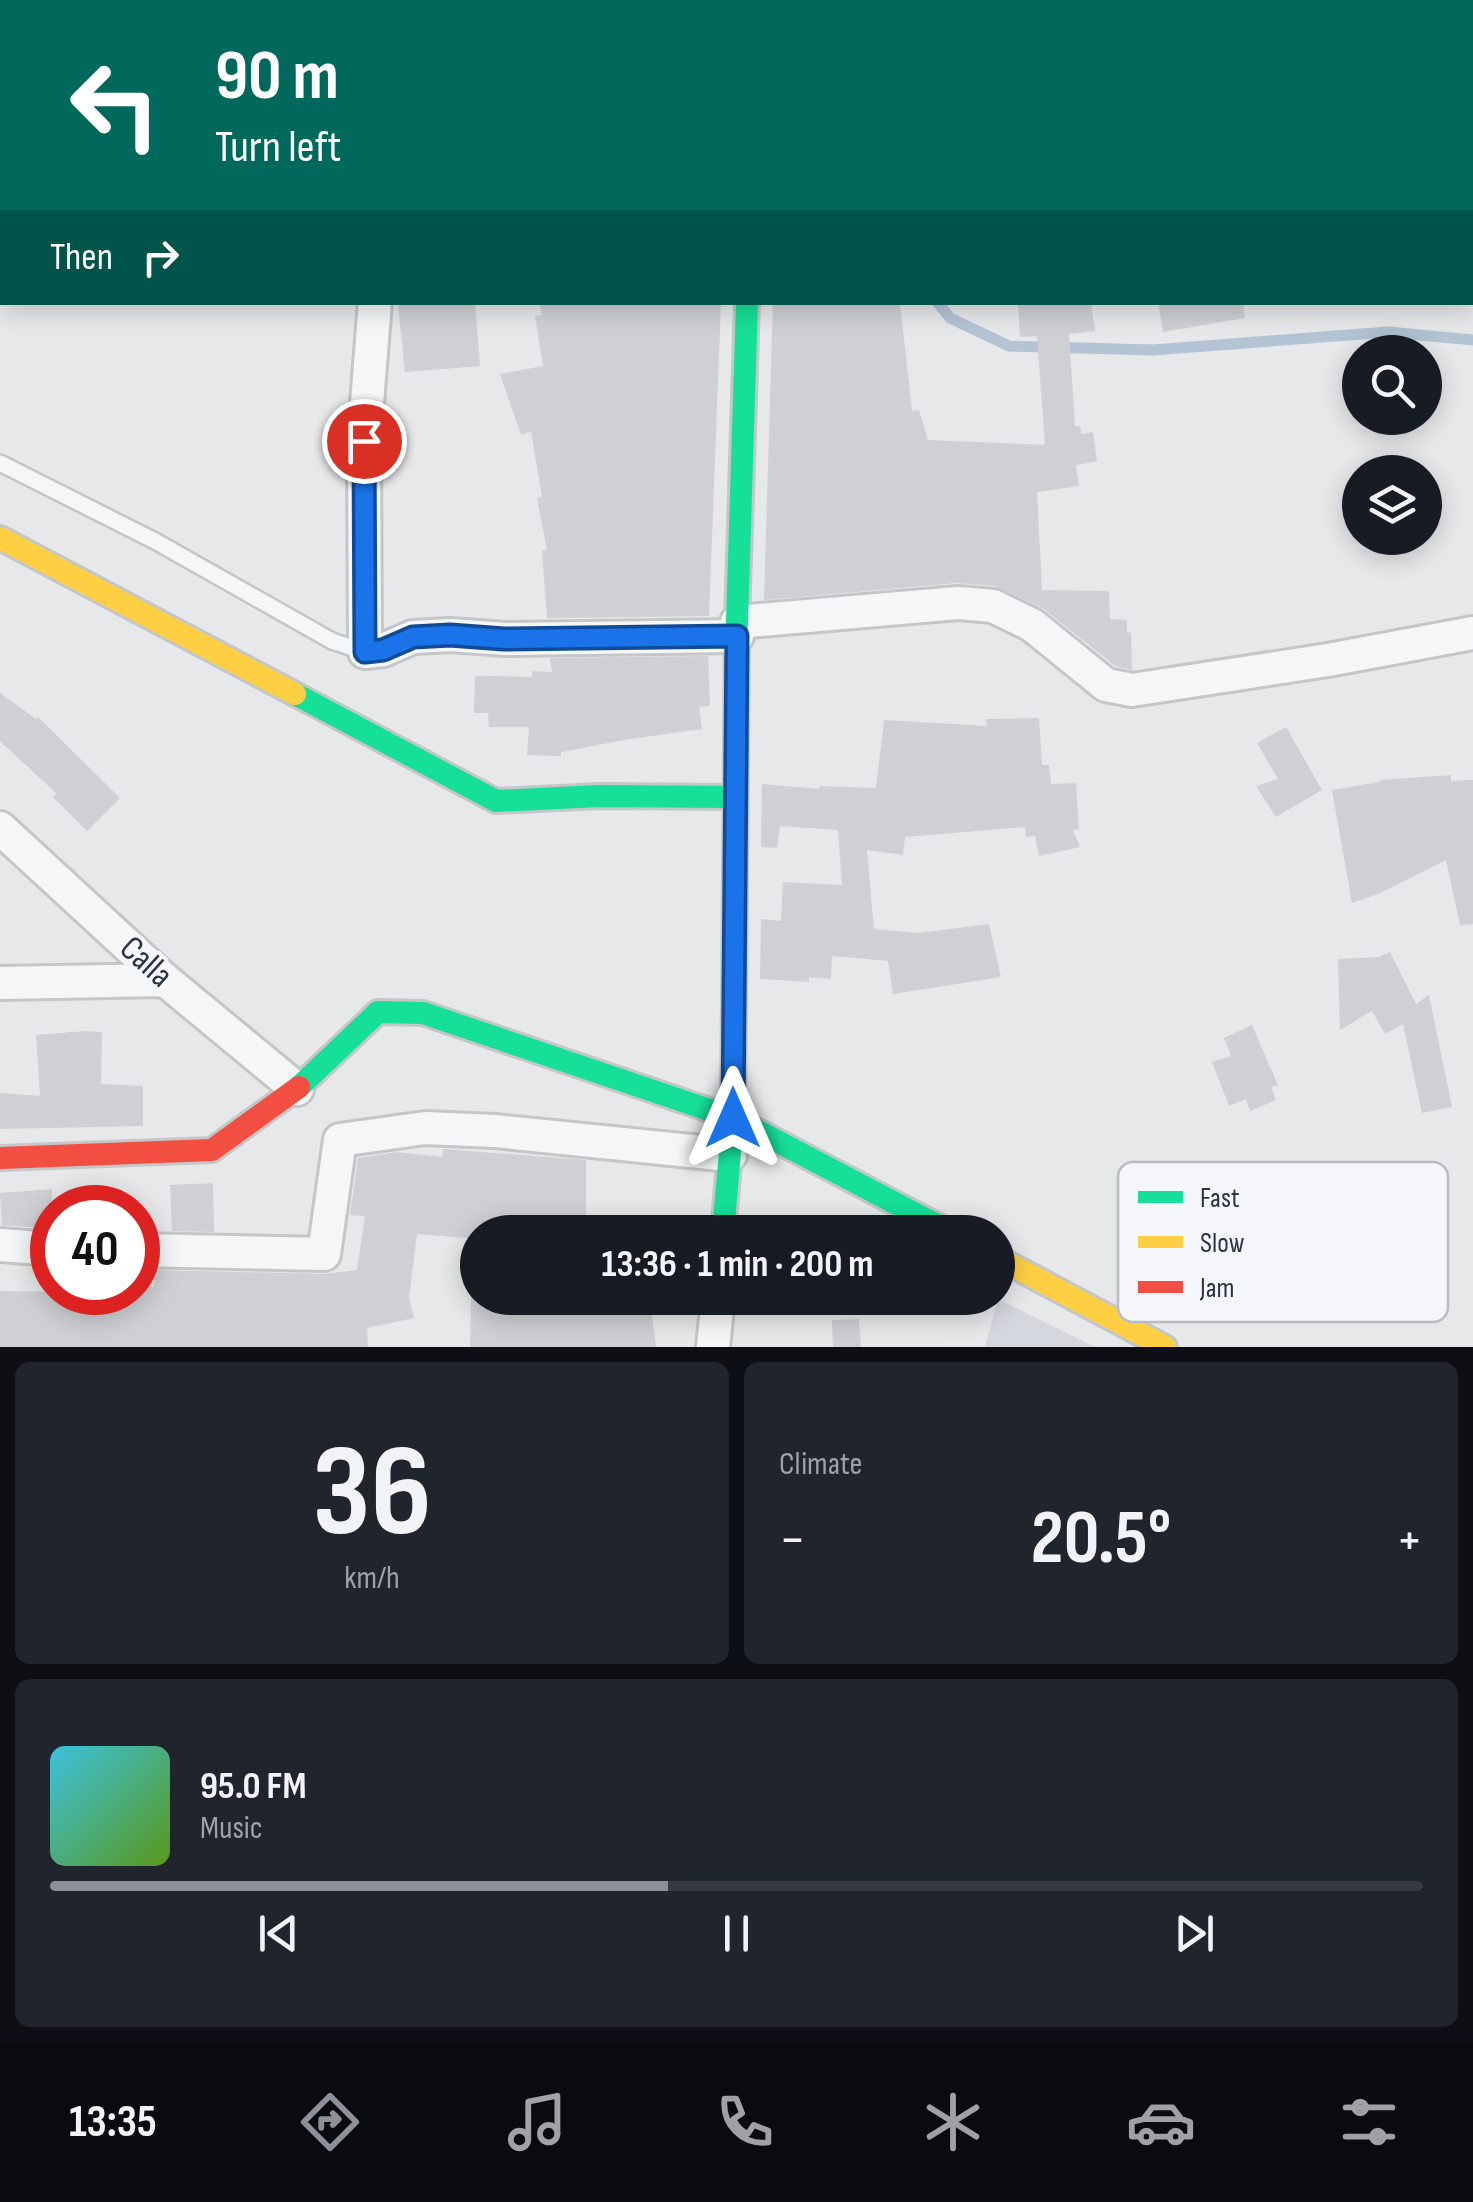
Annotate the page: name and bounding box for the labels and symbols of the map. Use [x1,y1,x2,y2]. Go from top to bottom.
pin [322,399,407,484]
street label: Calla [111,927,181,997]
position arrow [681,1066,785,1170]
legend [1118,1162,1448,1322]
text: Fast [1200,1182,1239,1215]
speed limit sign: 40 [30,1185,160,1315]
text: Slow [1200,1227,1245,1260]
text: Jam [1199,1272,1235,1305]

